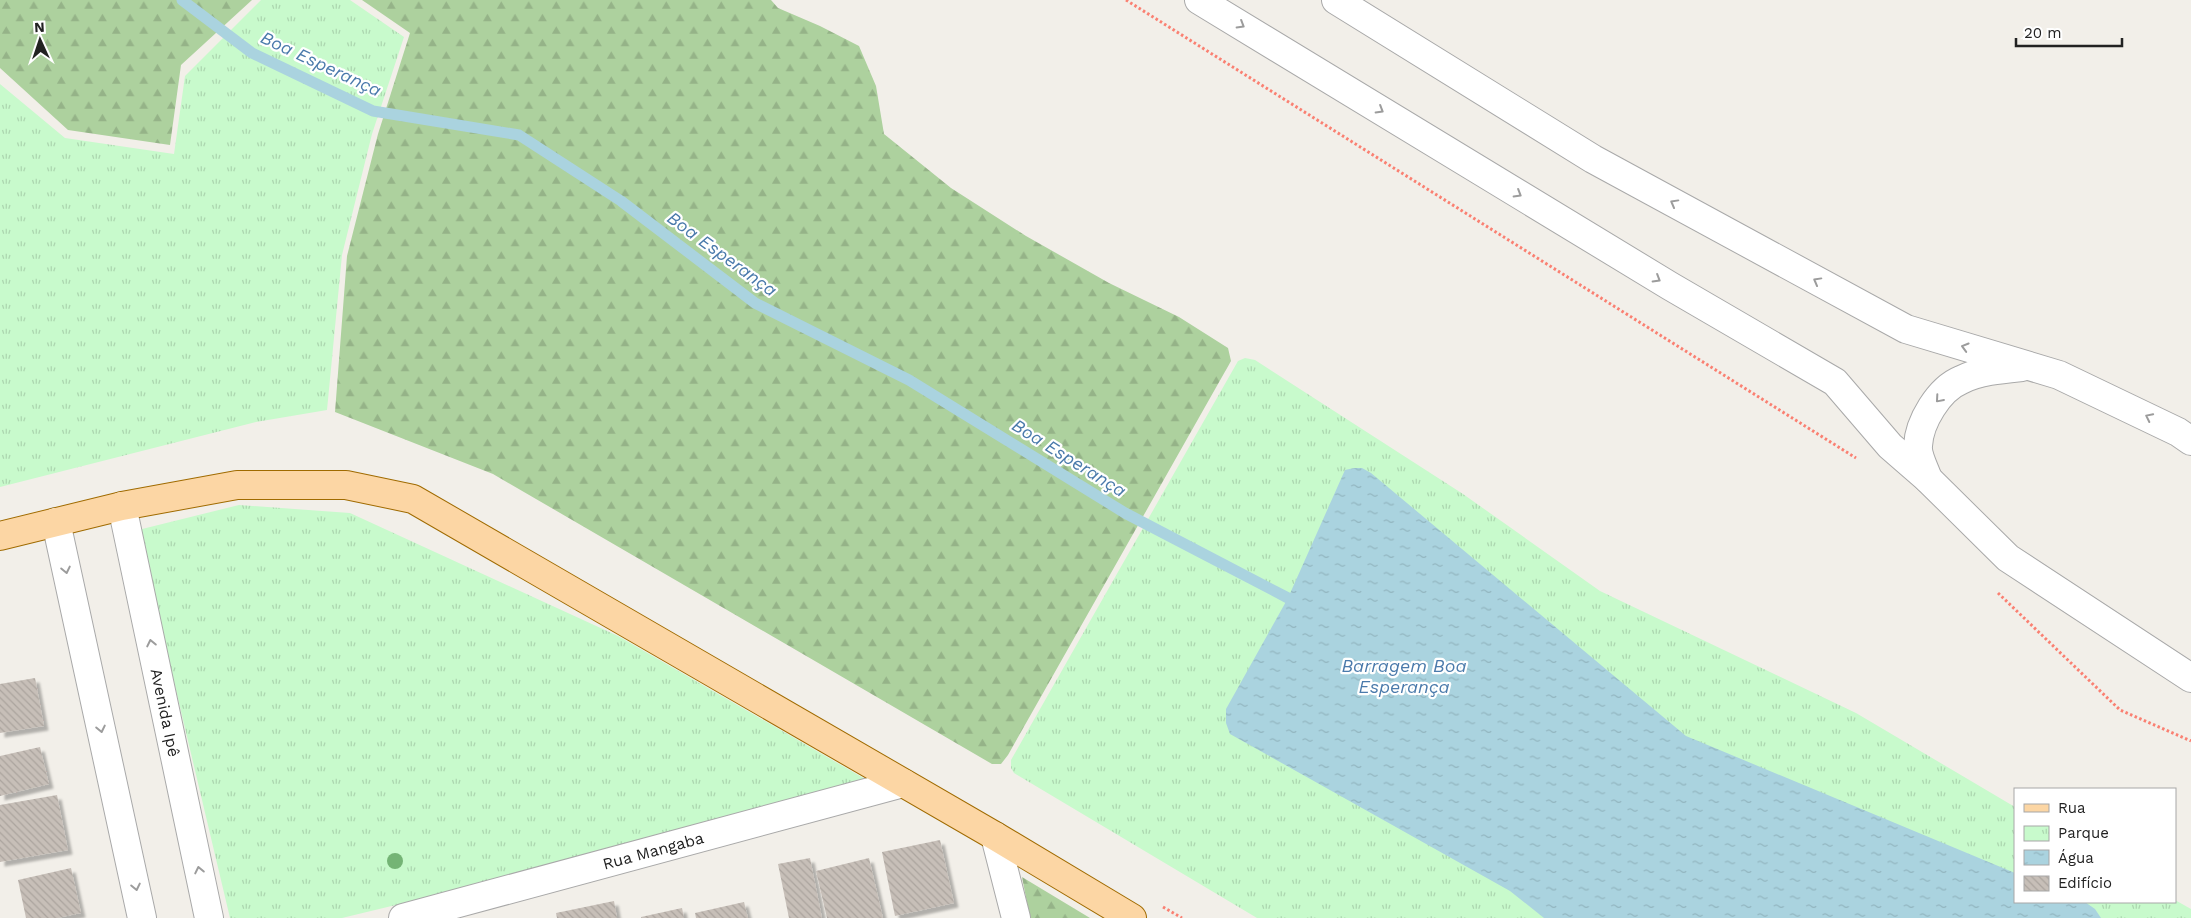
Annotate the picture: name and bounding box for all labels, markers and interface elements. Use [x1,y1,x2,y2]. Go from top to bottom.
north arrow [15,15,65,65]
scale bar [2016,15,2122,47]
text: N [34,19,45,35]
one-way arrow [1235,19,1244,29]
text: 20 m [2024,24,2062,42]
water label: Boa Esperança [258,26,385,101]
one-way arrow [1374,103,1383,113]
one-way arrow [1513,188,1522,198]
one-way arrow [1671,199,1680,209]
water label: Boa Esperança [663,207,781,300]
one-way arrow [1652,272,1661,282]
one-way arrow [1814,277,1823,287]
one-way arrow [1961,342,1969,352]
one-way arrow [1936,394,1945,403]
water label: Boa Esperança [1008,414,1130,501]
one-way arrow [2145,414,2154,424]
one-way arrow [60,565,71,574]
one-way arrow [146,638,157,647]
water label: Barragem Boa Esperança [1341,655,1467,697]
street label: Avenida Ipê [147,667,184,759]
one-way arrow [95,724,106,733]
legend [2014,788,2176,903]
text: Rua [2058,799,2086,817]
text: Parque [2058,824,2109,842]
street label: Rua Mangaba [601,828,706,874]
text: Água [2058,849,2094,867]
one-way arrow [194,866,205,875]
text: Edifício [2058,874,2112,892]
one-way arrow [130,883,141,892]

